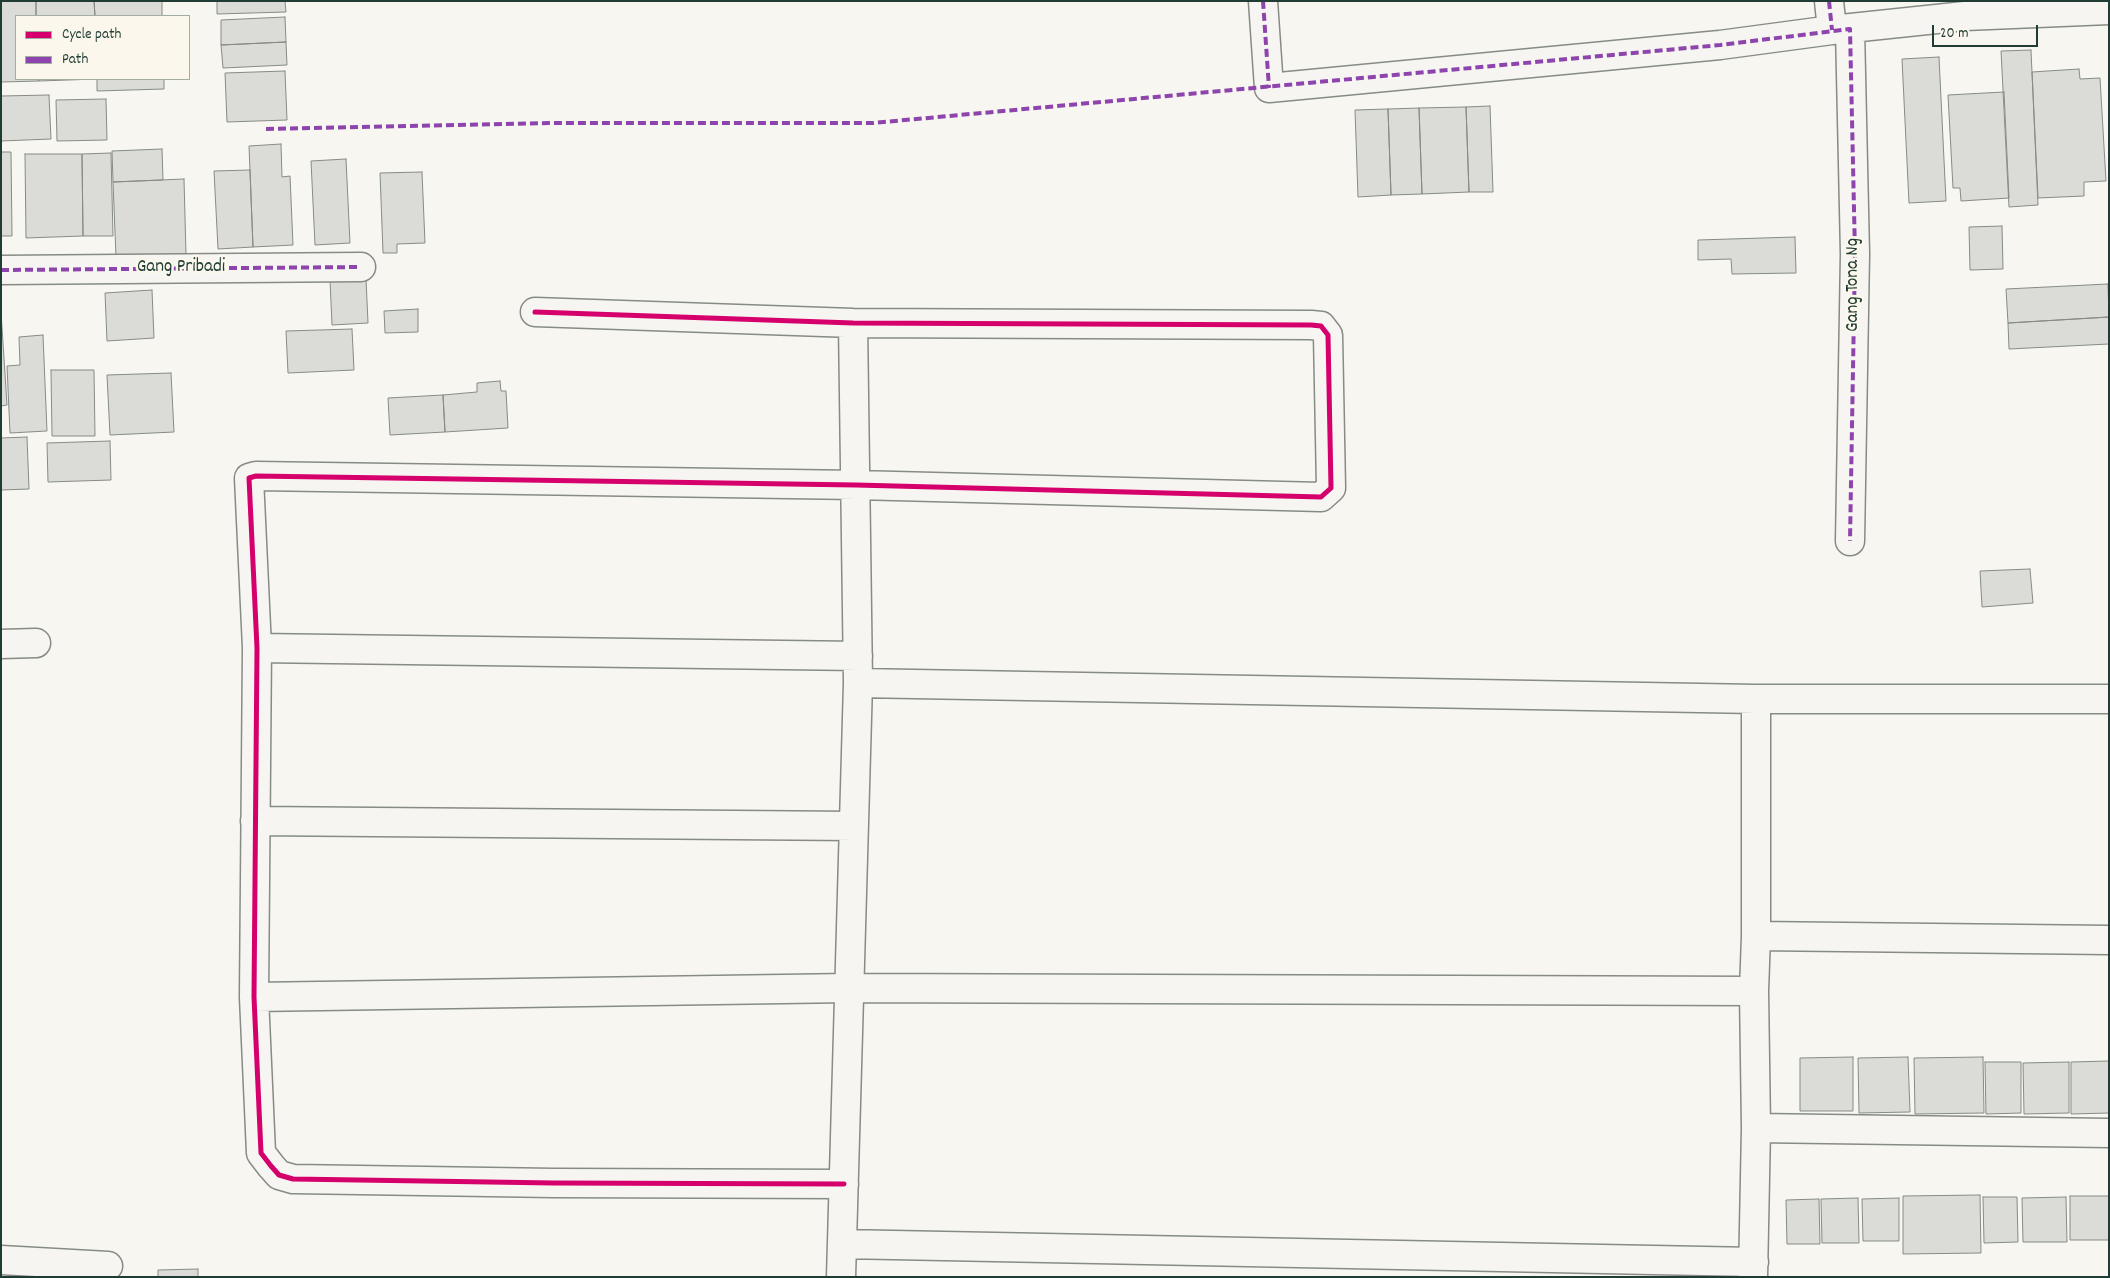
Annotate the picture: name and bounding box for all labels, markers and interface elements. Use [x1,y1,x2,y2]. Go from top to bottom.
legend [15,15,190,80]
scale bar [1935,15,2041,47]
text: 20 m [1940,23,1968,45]
text: Cycle path [62,24,121,46]
text: Path [62,49,88,71]
street label: Gang Tona Ng [1843,238,1865,332]
street label: Gang Pribadi [137,257,225,279]

